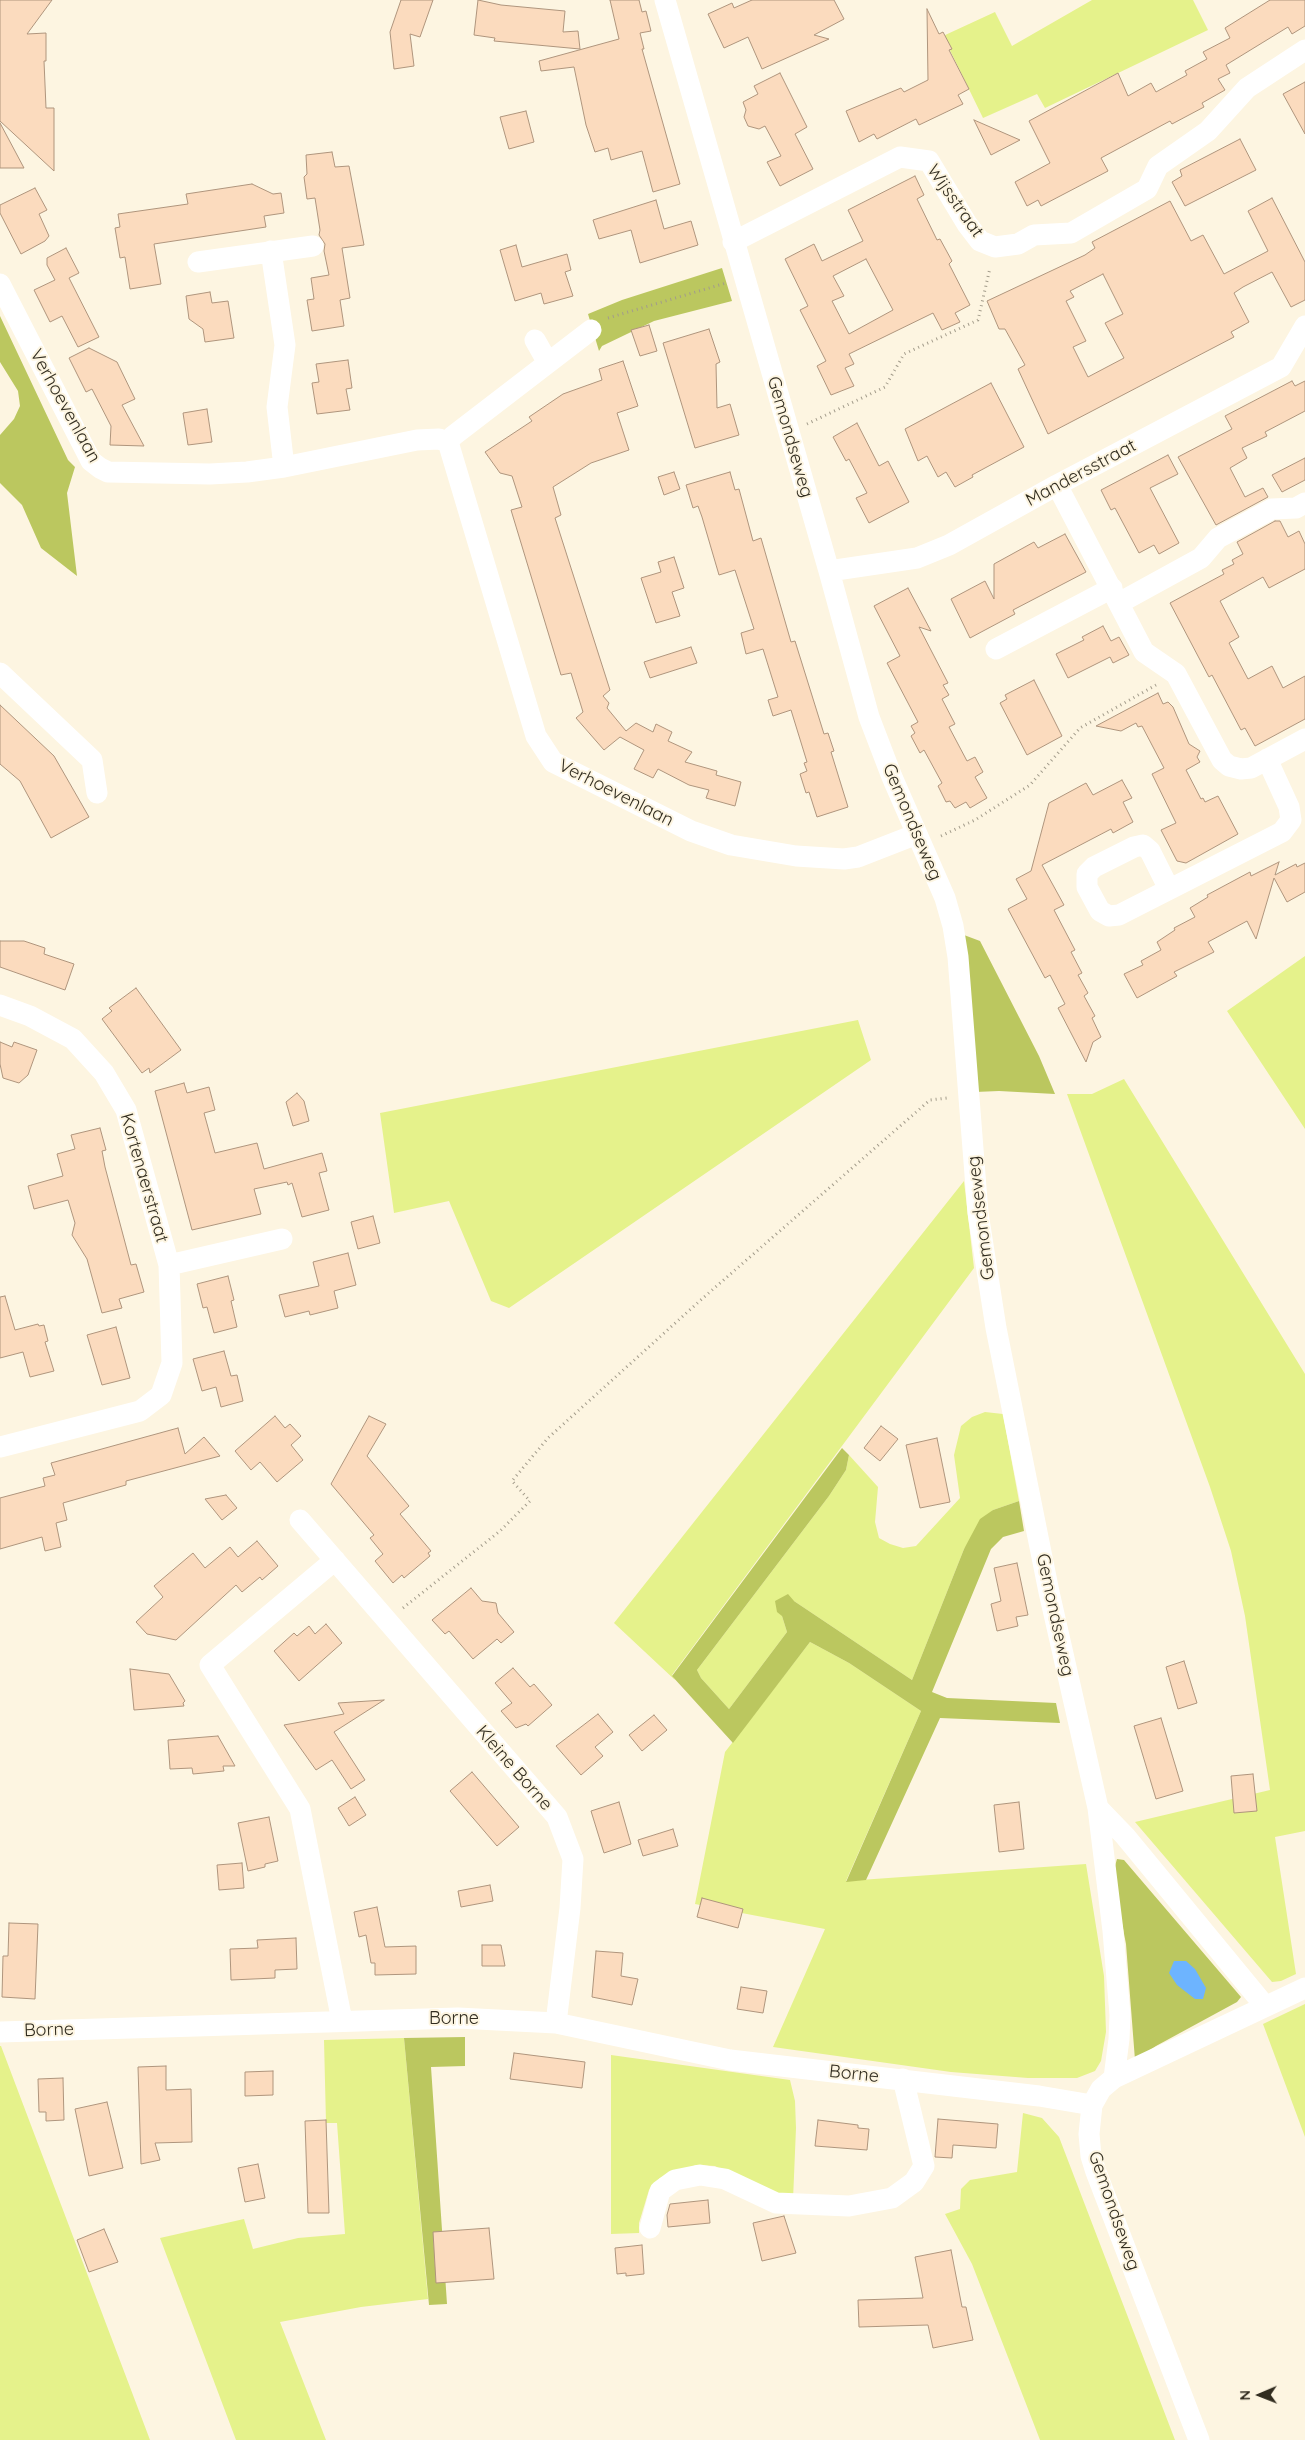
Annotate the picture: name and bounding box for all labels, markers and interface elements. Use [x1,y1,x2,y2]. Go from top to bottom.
street label: Wijsstraat [922,160,988,242]
street label: Verhoevenlaan [25,345,105,467]
street label: Gemondseweg [762,374,818,500]
street label: Mandersstraat [1022,435,1140,511]
street label: Verhoevenlaan [555,755,677,831]
street label: Gemondseweg [878,760,946,884]
street label: Kortenaerstraat [115,1111,173,1245]
street label: Gemondseweg [963,1155,999,1281]
street label: Gemondseweg [1031,1552,1079,1678]
street label: Kleine Borne [471,1721,557,1815]
street label: Borne [429,2008,479,2030]
street label: Borne [24,2018,74,2042]
street label: Borne [828,2061,880,2087]
street label: Gemondseweg [1083,2149,1145,2273]
north arrow [1235,2370,1285,2420]
text: N [1236,2390,1254,2401]

